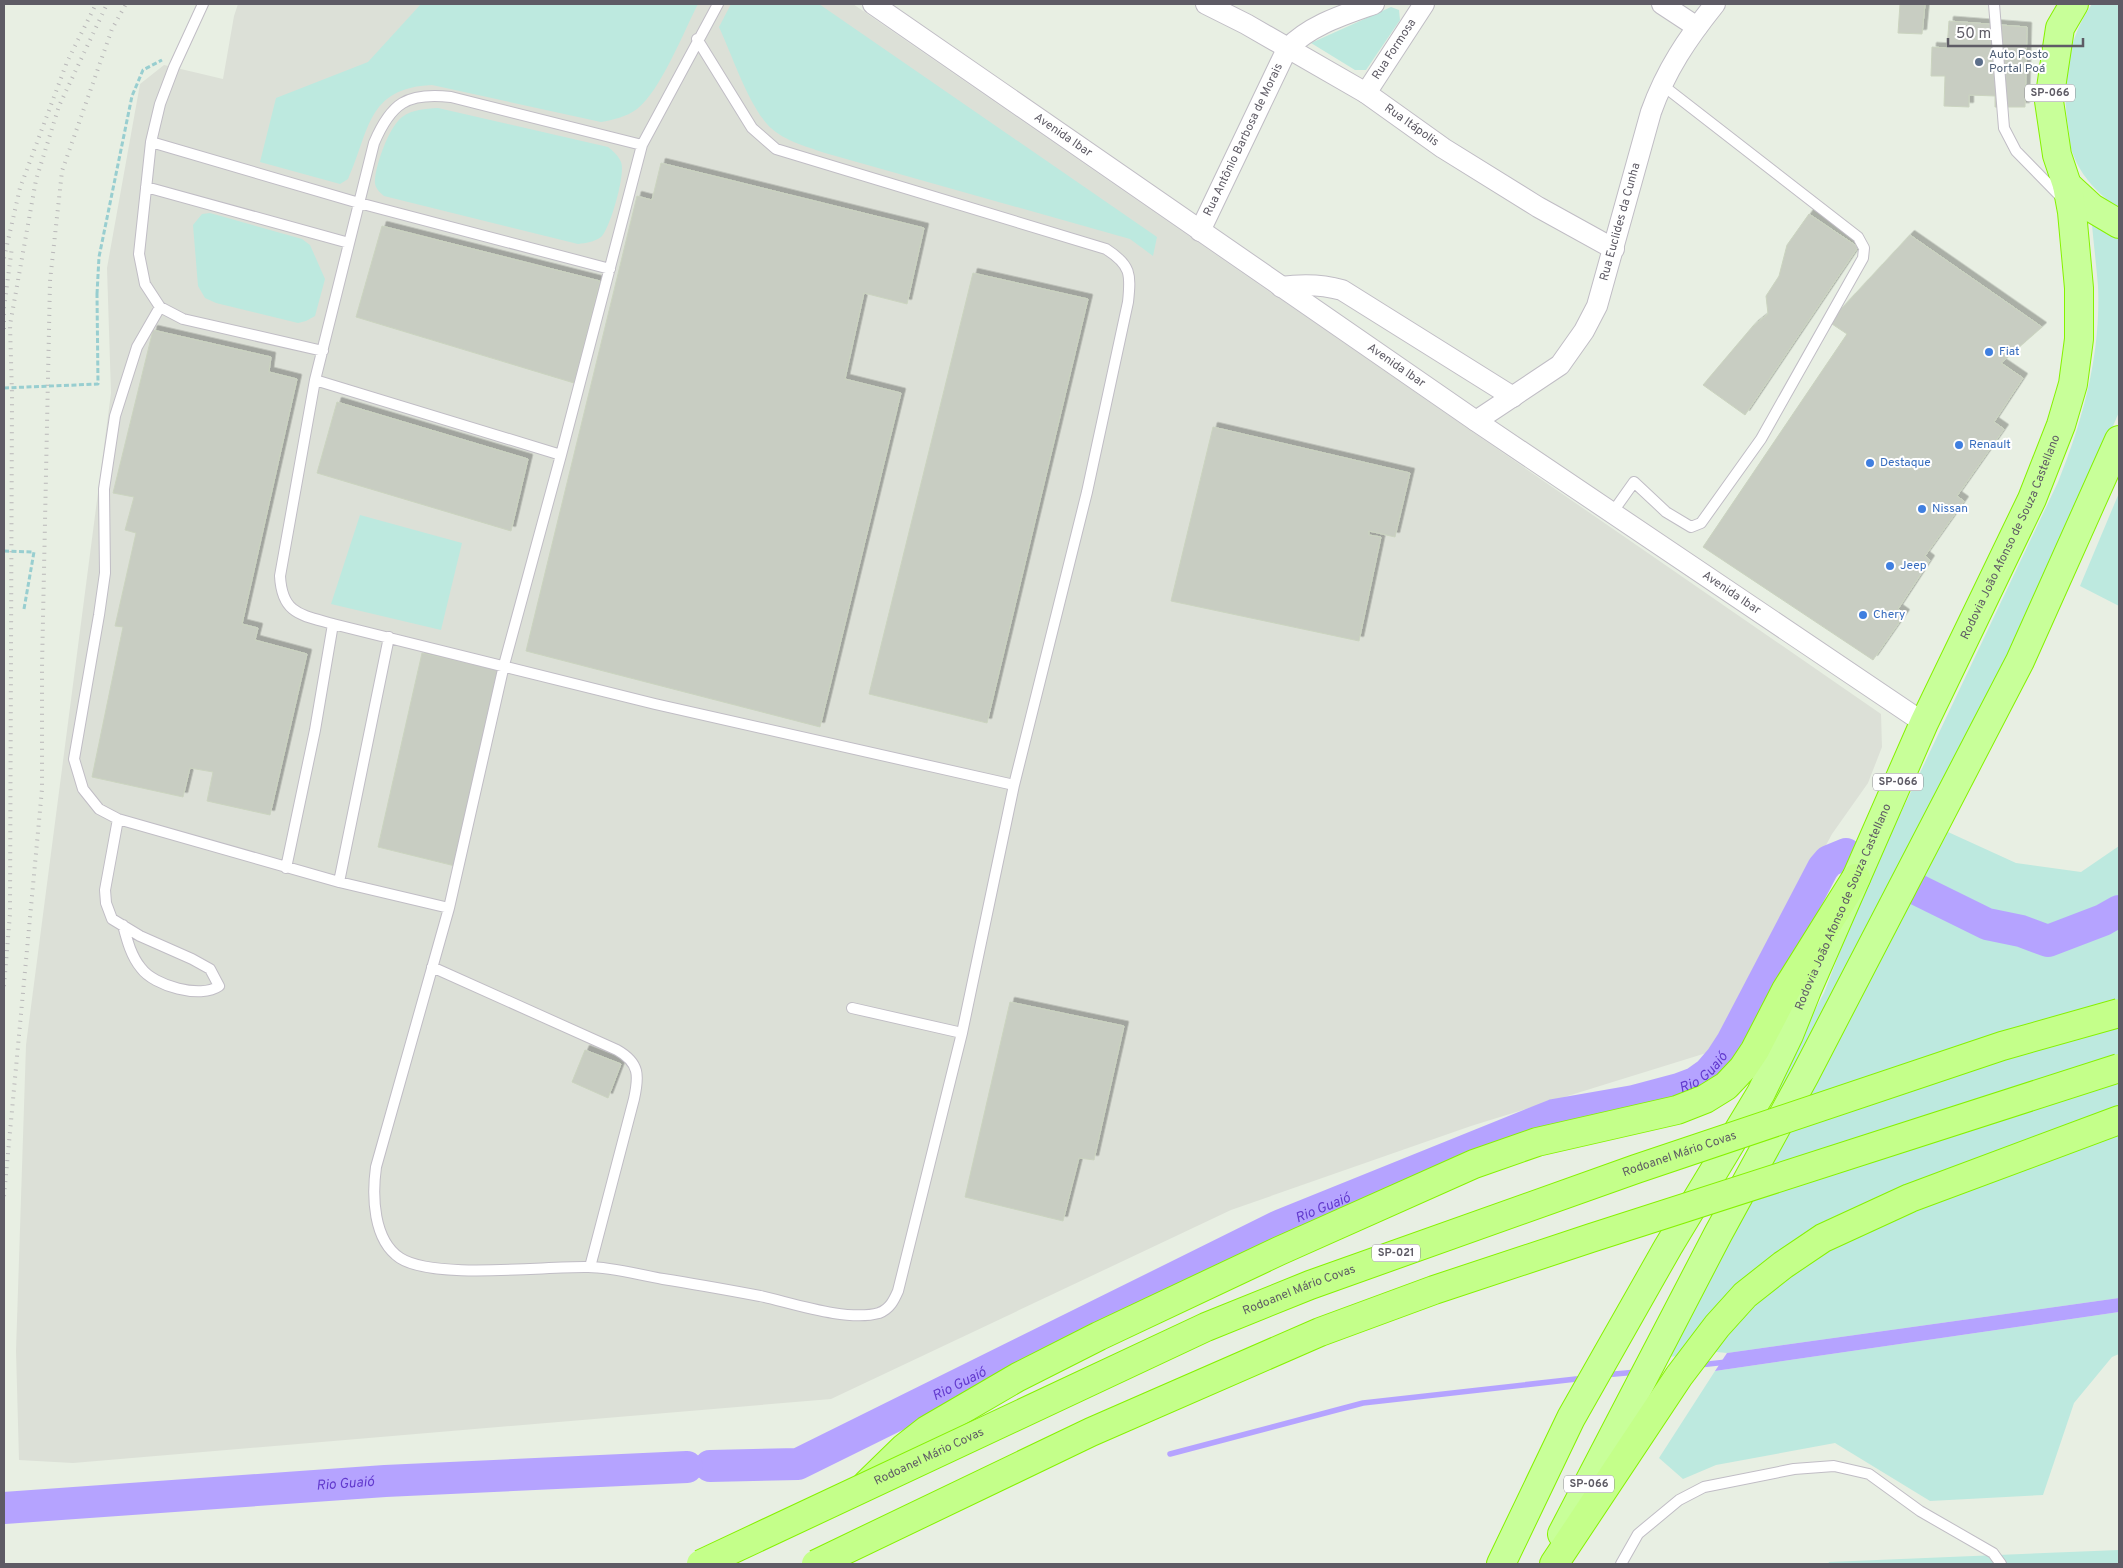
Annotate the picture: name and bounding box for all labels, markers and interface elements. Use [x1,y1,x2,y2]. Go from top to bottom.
scale bar [1948,15,2083,47]
street label: Rua Formosa [1369,16,1420,83]
text: 50 m [1956,25,1991,44]
place label: Auto Posto Portal Poá [1989,47,2049,77]
marker: Auto Posto Portal Poá [1973,56,1985,68]
street label: Rua Antônio Barbosa de Morais [1200,61,1287,219]
road number: SP-066 [2025,85,2075,102]
street label: Rua Itápolis [1381,100,1442,150]
street label: Avenida Ibar [1031,110,1096,161]
street label: Rua Euclides da Cunha [1596,161,1644,283]
street label: Avenida Ibar [1364,340,1429,392]
place label: Fiat [1999,344,2019,360]
marker: Fiat [1983,346,1995,358]
street label: Rodovia João Afonso de Souza Castellano [1957,432,2065,642]
place label: Renault [1969,437,2011,453]
marker: Renault [1953,439,1965,451]
place label: Destaque [1880,455,1931,471]
marker: Destaque [1864,457,1876,469]
place label: Nissan [1932,501,1968,517]
marker: Nissan [1916,503,1928,515]
place label: Jeep [1900,558,1927,574]
marker: Jeep [1884,560,1896,572]
street label: Avenida Ibar [1699,568,1764,619]
place label: Chery [1873,607,1905,623]
marker: Chery [1857,609,1869,621]
road number: SP-066 [1873,774,1923,790]
street label: Rodovia João Afonso de Souza Castellano [1792,801,1896,1013]
water label: Rio Guaió [1677,1048,1732,1097]
street label: Rodoanel Mário Covas [1620,1128,1739,1181]
water label: Rio Guaió [1293,1189,1354,1227]
road number: SP-021 [1372,1244,1420,1262]
street label: Rodoanel Mário Covas [1240,1261,1358,1319]
water label: Rio Guaió [930,1363,990,1405]
street label: Rodoanel Mário Covas [872,1424,987,1490]
water label: Rio Guaió [316,1473,376,1494]
road number: SP-066 [1564,1476,1614,1492]

